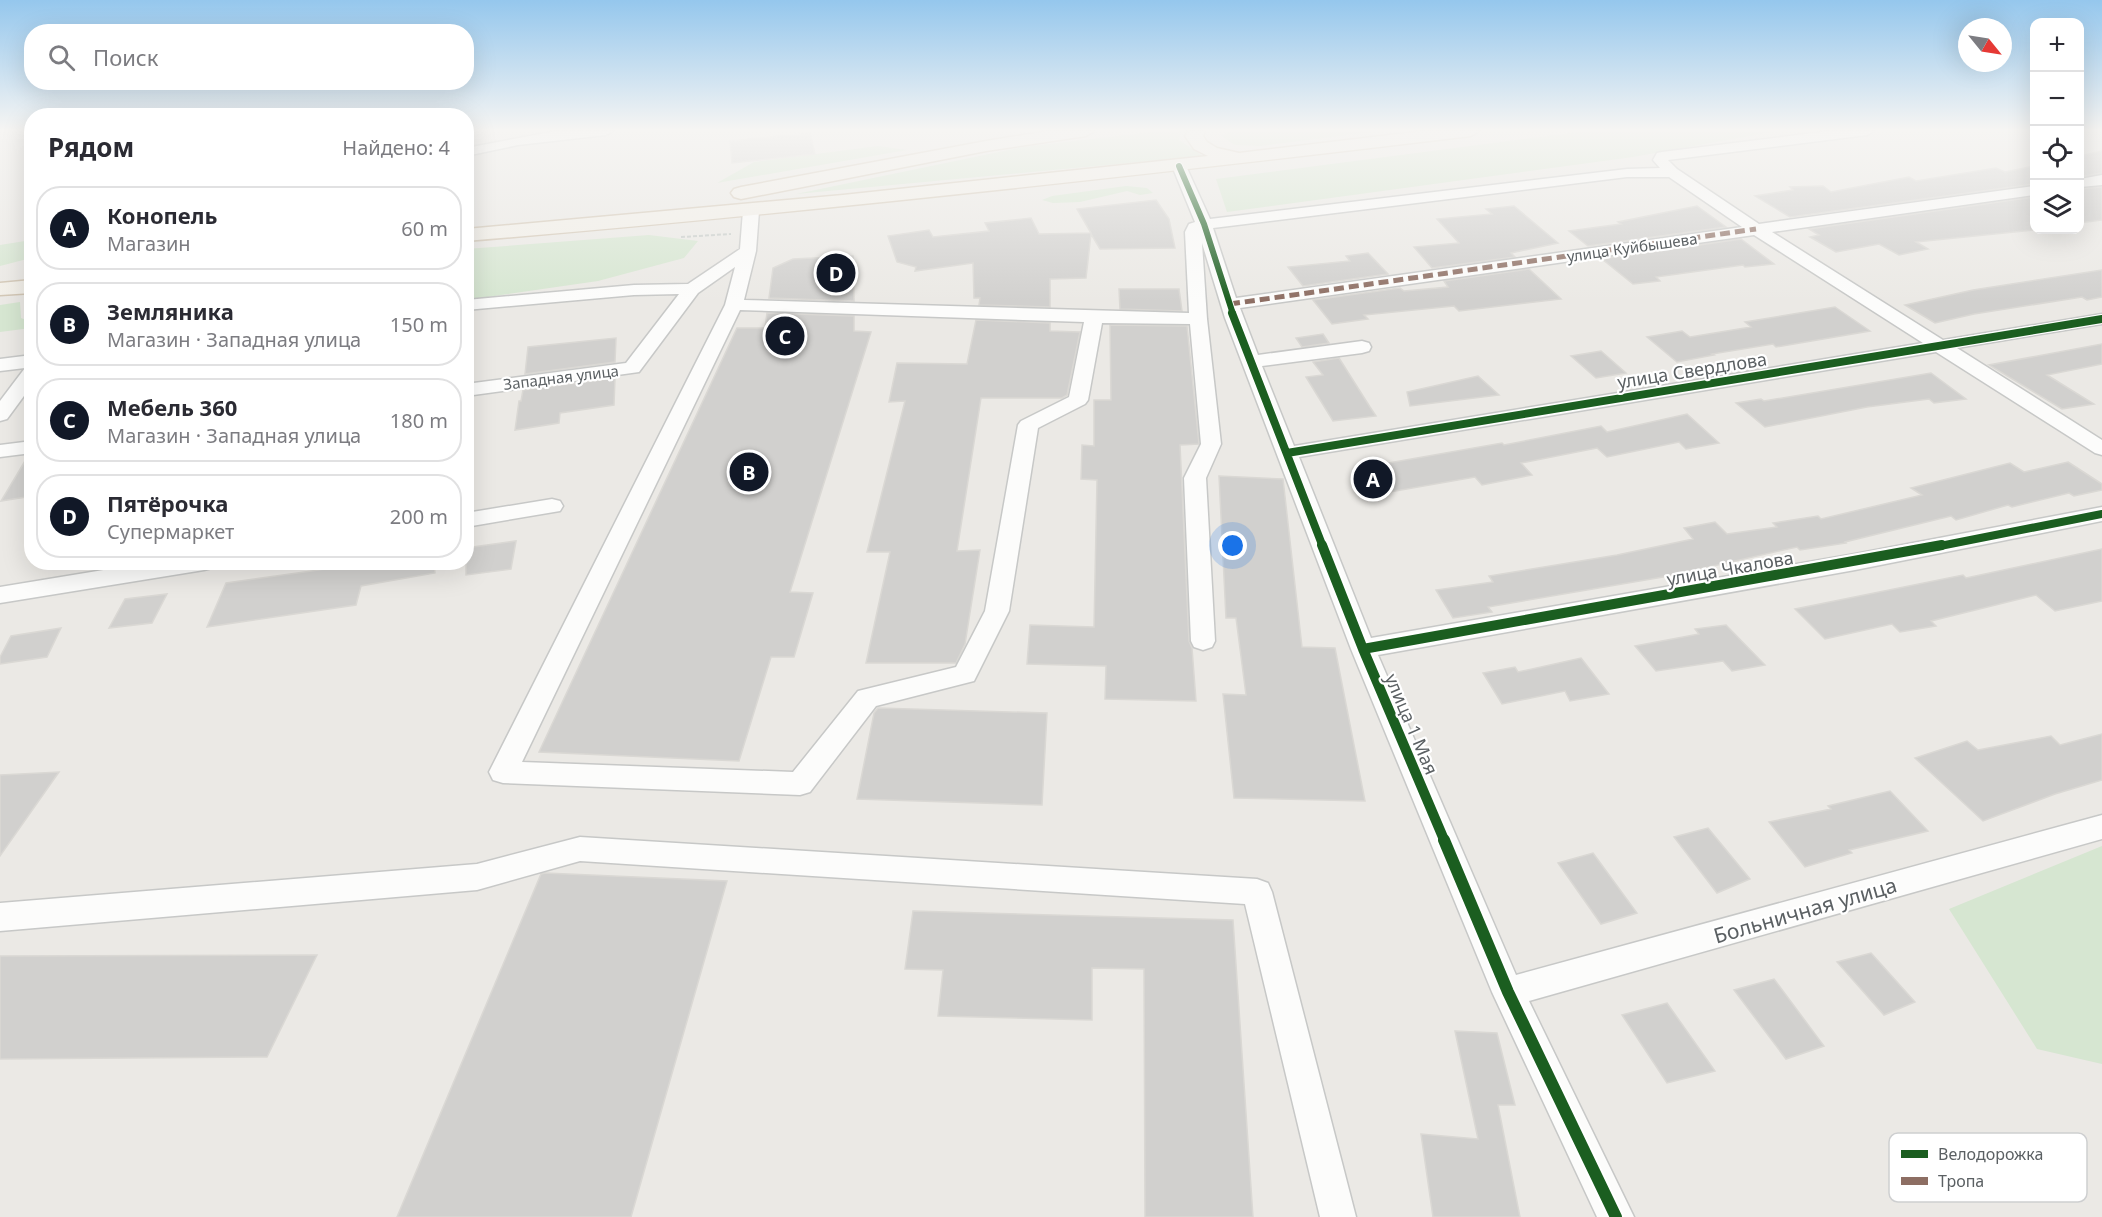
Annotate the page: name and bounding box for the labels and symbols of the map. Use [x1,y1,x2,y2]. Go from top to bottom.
north arrow [1958,18,2012,72]
street label: улица Куйбышева [1566,228,1698,266]
pin: D [816,250,856,296]
pin: C [766,314,804,358]
street label: улица Свердлова [1616,346,1768,394]
street label: Западная улица [502,360,620,394]
pin: B [730,450,768,494]
pin: A [1354,456,1392,502]
your location [1218,531,1247,560]
street label: улица Чкалова [1665,545,1795,591]
street label: улица 1 Мая [1380,670,1444,778]
street label: Больничная улица [1710,870,1900,950]
legend [1889,1133,2087,1202]
text: Велодорожка [1938,1143,2043,1165]
text: Тропа [1938,1170,1984,1192]

